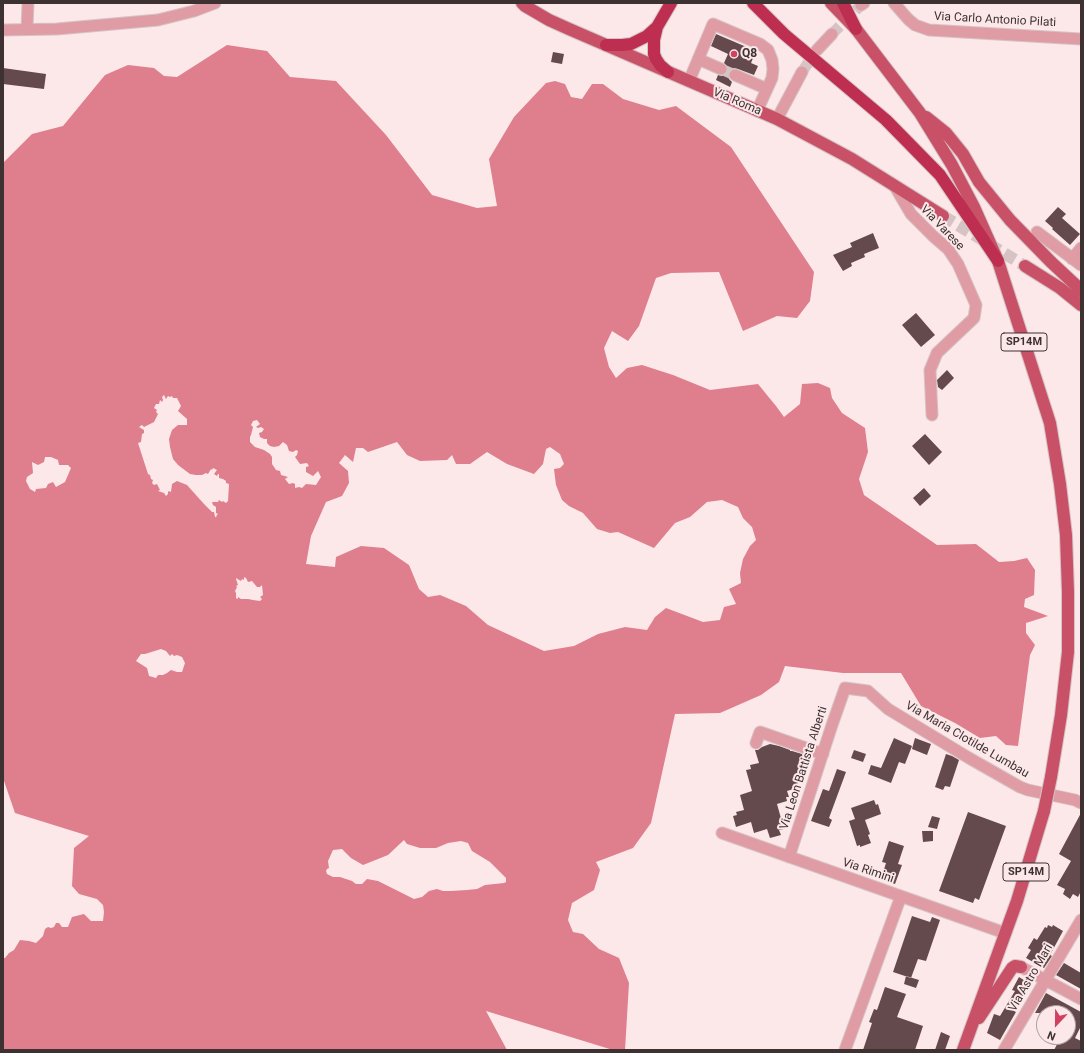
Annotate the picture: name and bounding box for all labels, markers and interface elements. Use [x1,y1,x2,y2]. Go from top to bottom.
street label: Via Carlo Antonio Pilati [933,10,1057,30]
place label: Q8 [742,47,757,61]
marker: Q8 [729,49,739,59]
street label: Via Roma [711,85,763,119]
street label: Via Varese [917,203,967,253]
road number: SP14M [1001,333,1047,351]
street label: Via Maria Clotilde Lumbau [903,699,1031,781]
street label: Via Leon Battista Alberti [777,705,831,831]
street label: Via Rimini [840,856,896,886]
road number: SP14M [1003,863,1049,881]
street label: Via Astro Mari [1006,942,1056,1014]
north arrow [1036,1005,1076,1045]
text: N [1046,1028,1058,1043]

